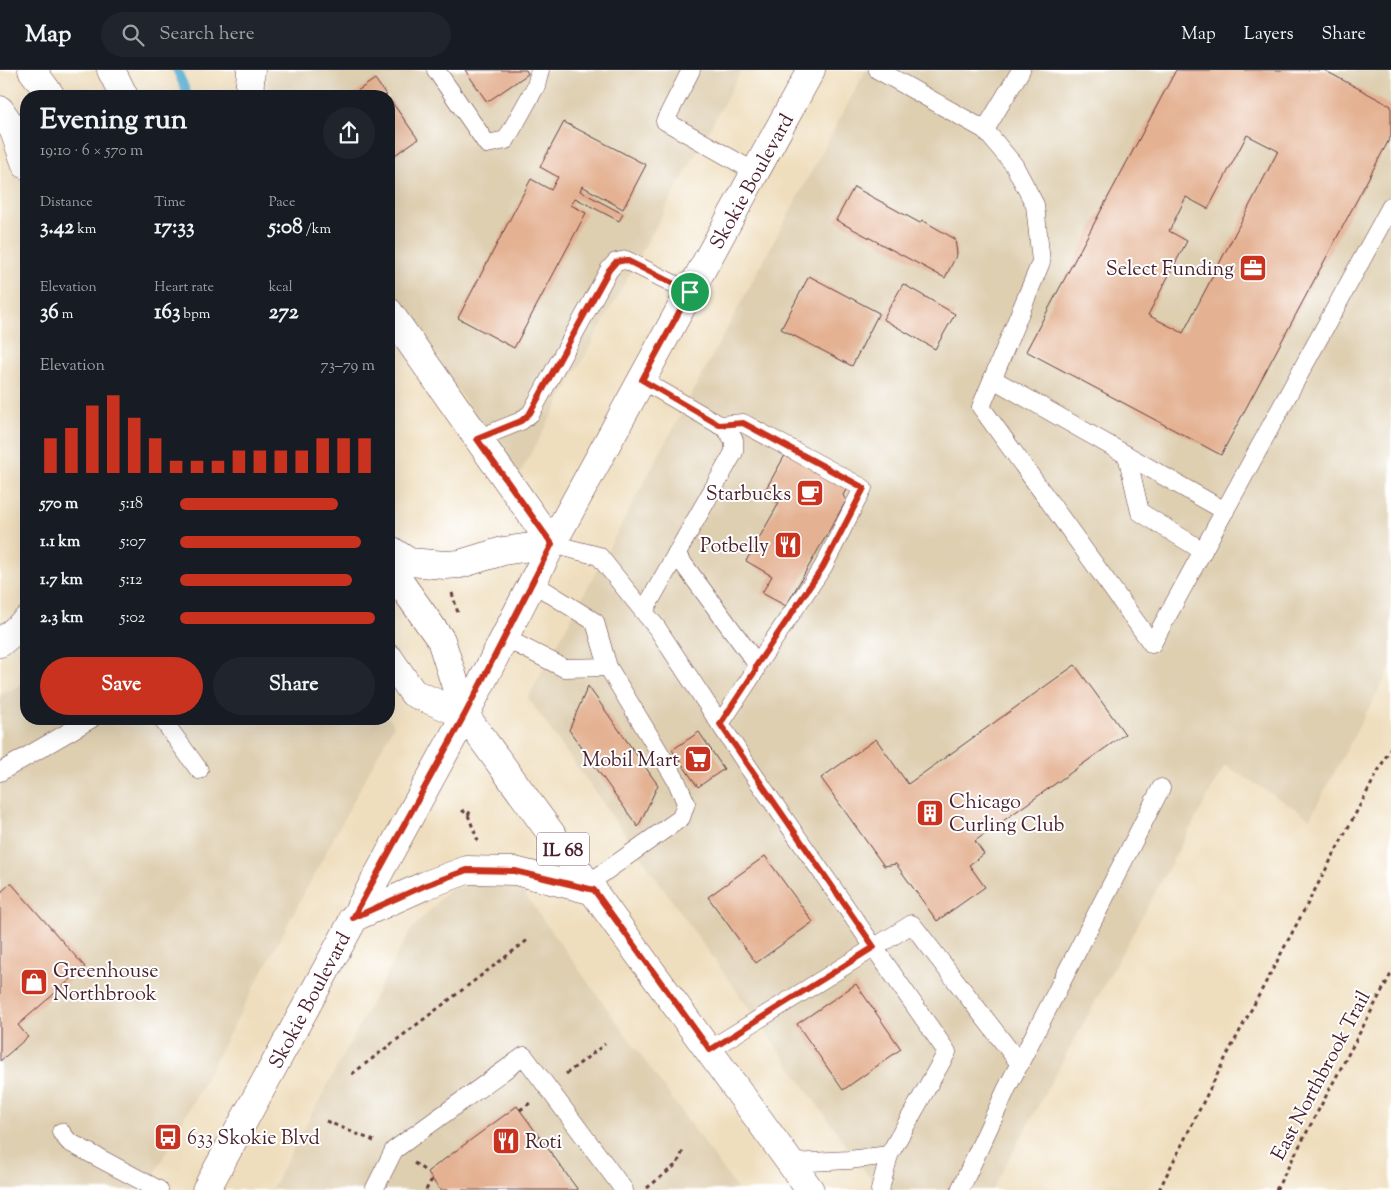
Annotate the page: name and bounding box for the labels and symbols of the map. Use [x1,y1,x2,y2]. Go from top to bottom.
street label: Skokie Boulevard [704,109,803,255]
office icon: Select Funding [1238,253,1268,283]
place label: Select Funding [1106,256,1234,285]
pin [669,271,711,313]
cafe icon: Starbucks [795,478,825,508]
place label: Starbucks [706,481,791,510]
restaurant icon: Potbelly [773,530,803,560]
place label: Potbelly [700,533,769,562]
supermarket icon: Mobil Mart [683,744,713,774]
place label: Mobil Mart [582,747,679,776]
place label: Chicago Curling Club [949,789,1064,841]
building icon: Chicago Curling Club [915,798,945,828]
road number: IL 68 [537,832,589,866]
street label: Skokie Boulevard [263,928,359,1075]
place label: Greenhouse Northbrook [53,958,159,1010]
shop icon: Greenhouse Northbrook [19,967,49,997]
street label: East Northbrook Trail [1265,986,1379,1166]
bus stop icon: 633 Skokie Blvd [153,1122,183,1152]
place label: 633 Skokie Blvd [187,1125,320,1154]
restaurant icon: Roti [491,1126,521,1156]
place label: Roti [525,1129,562,1158]

